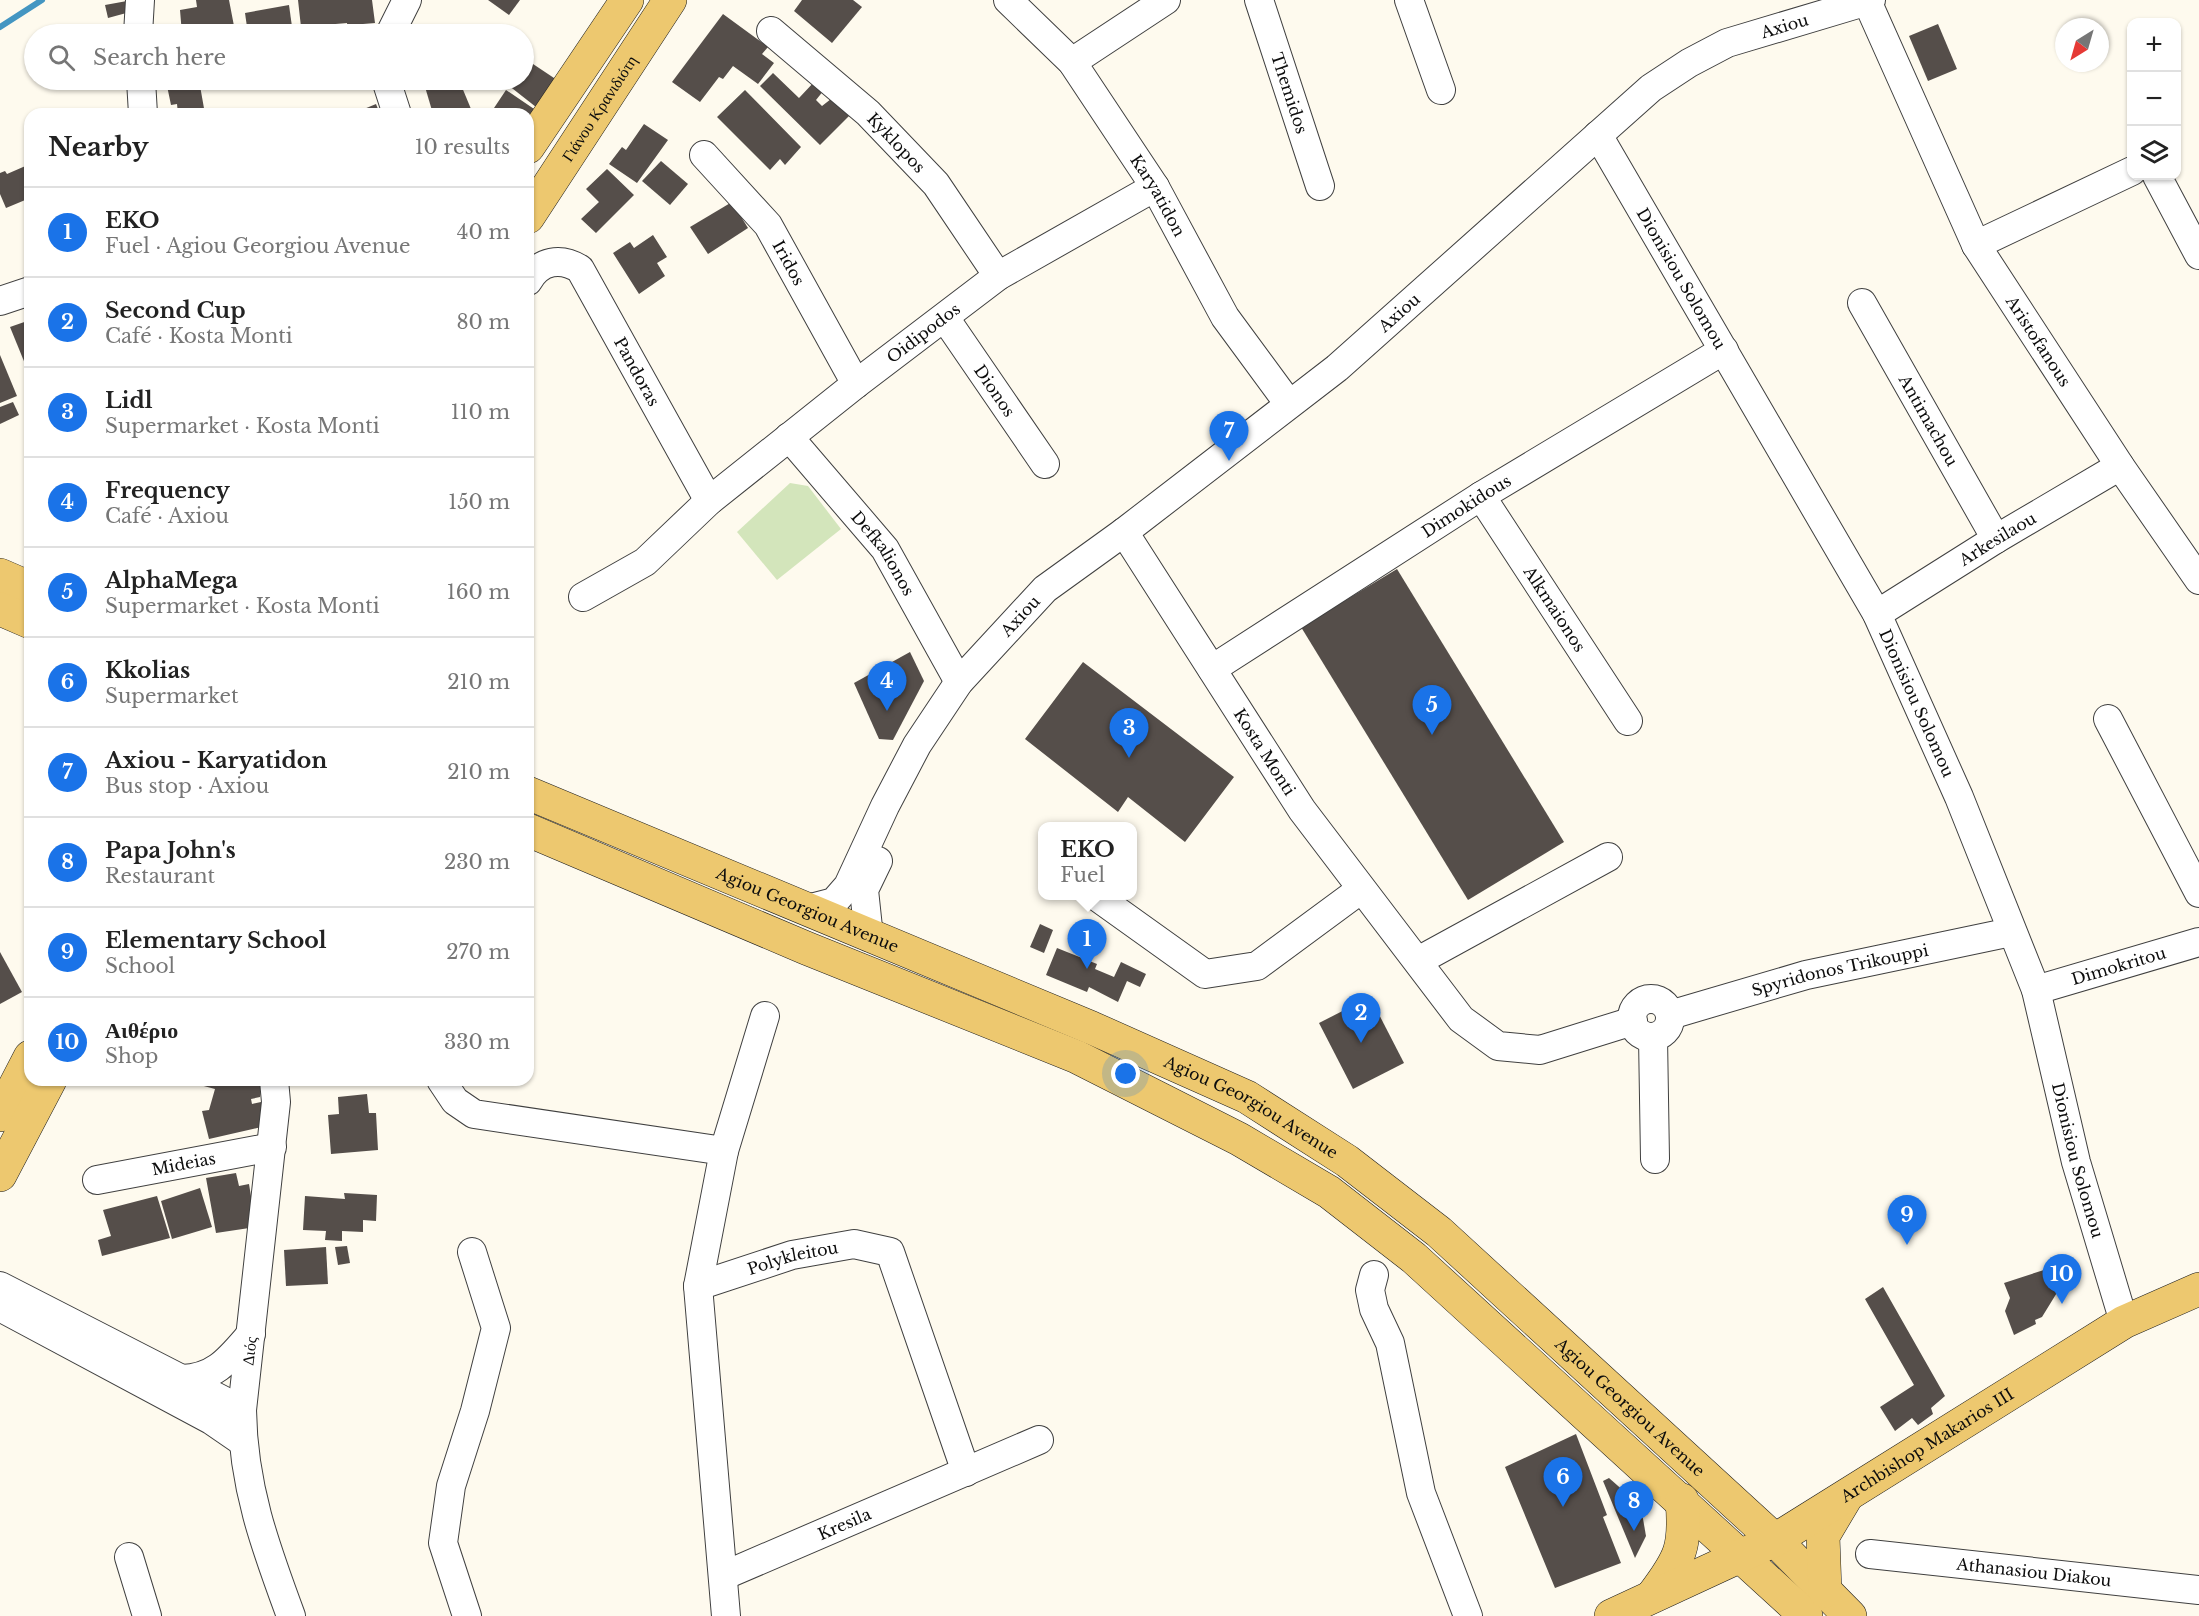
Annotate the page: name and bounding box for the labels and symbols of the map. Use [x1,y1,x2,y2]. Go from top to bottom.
street label: Axiou [1757,9,1811,43]
north arrow [2055,18,2109,72]
street label: Themidos [1267,50,1312,136]
street label: Γιάνου Κρανιδιότη [557,51,641,165]
street label: Kyklopos [863,108,930,177]
street label: Karyatidon [1126,151,1190,240]
street label: Dionisiou Solomou [1633,204,1731,353]
street label: Iridos [768,237,809,289]
street label: Axiou [1373,289,1424,337]
street label: Aristofanous [2001,291,2075,390]
street label: Oidipodos [883,299,964,367]
street label: Pandoras [610,334,664,410]
street label: Dionos [970,361,1020,421]
street label: Antimachou [1894,370,1963,470]
pin: 7 [1210,412,1248,461]
street label: Dimokidous [1418,470,1515,542]
street label: Defkalionos [847,507,919,599]
street label: Arkesilaou [1954,508,2040,570]
street label: Alkmaionos [1519,562,1590,656]
street label: Axiou [996,591,1044,641]
street label: Dionisiou Solomou [1875,626,1959,780]
pin: 4 [868,662,906,711]
pin: 5 [1412,686,1452,735]
street label: Kosta Monti [1230,705,1300,799]
pin: 3 [1110,708,1148,758]
street label: Agiou Georgiou Avenue [713,862,902,956]
pin: 1 [1068,920,1106,969]
street label: Spyridonos Trikouppi [1749,940,1931,1000]
street label: Dimokritou [2069,942,2168,989]
pin: 2 [1342,994,1380,1043]
street label: Agiou Georgiou Avenue [1160,1051,1342,1163]
your location [1111,1059,1140,1088]
street label: Dionisiou Solomou [2048,1081,2108,1241]
street label: Mideias [150,1148,217,1179]
pin: 9 [1888,1196,1926,1245]
street label: Polykleitou [745,1237,840,1279]
pin: 10 [2042,1254,2082,1304]
street label: Agiou Georgiou Avenue [1551,1333,1709,1481]
street label: Διός [237,1335,261,1367]
street label: Archbishop Makarios III [1836,1384,2017,1507]
pin: 6 [1544,1458,1582,1507]
pin: 8 [1614,1482,1654,1531]
street label: Kresila [815,1504,874,1544]
street label: Athanasiou Diakou [1955,1553,2113,1590]

